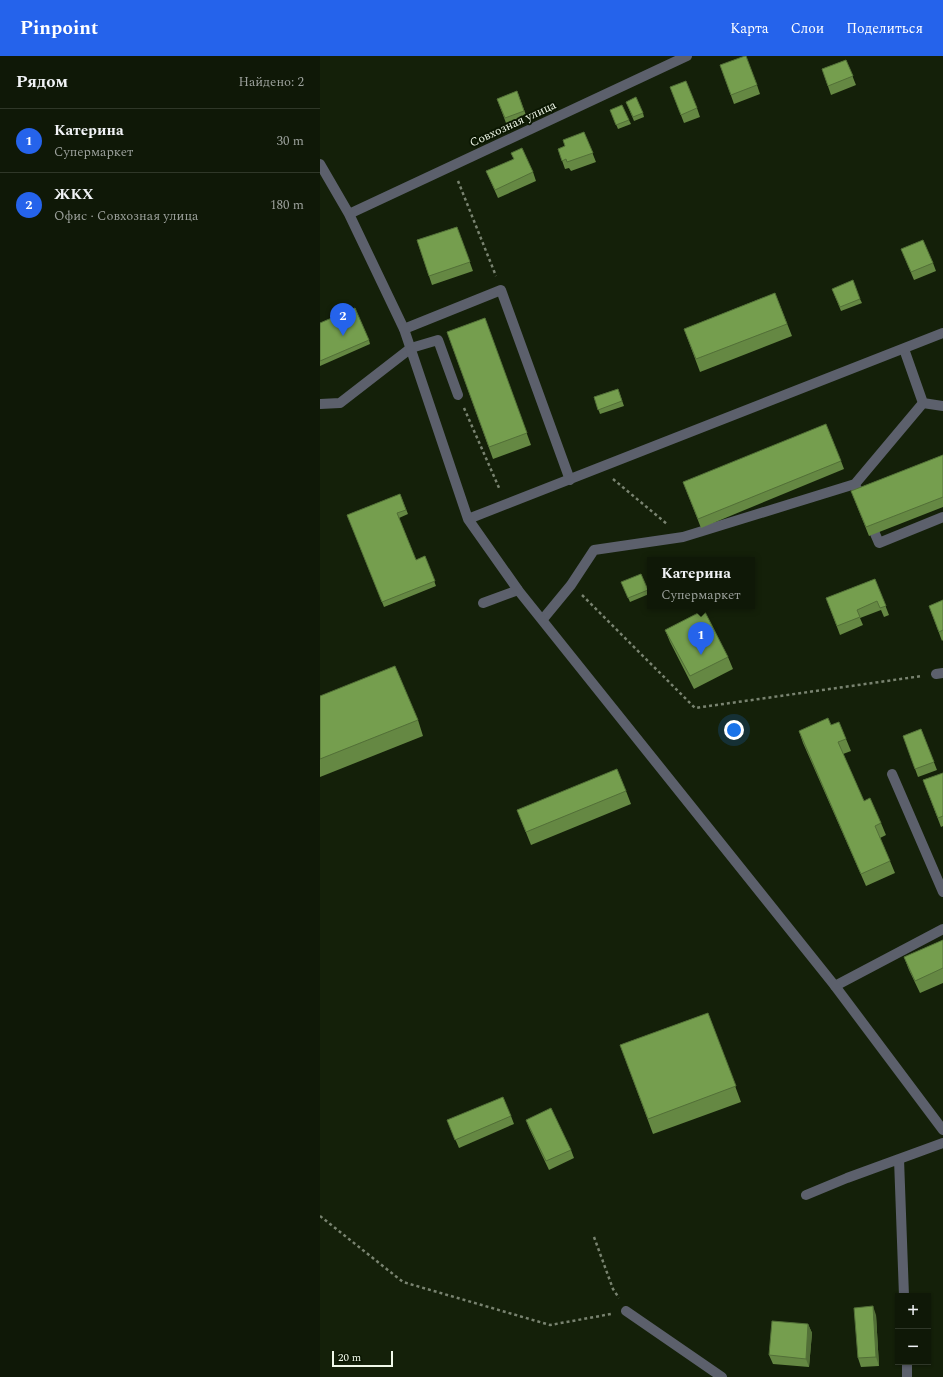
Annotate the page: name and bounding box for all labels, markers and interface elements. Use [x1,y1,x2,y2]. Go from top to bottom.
text: Pinpoint [20,14,98,43]
text: Карта [730,18,769,39]
text: Слои [791,18,824,39]
text: Поделиться [846,18,923,39]
text: Рядом [16,69,68,95]
text: Найдено: 2 [238,72,304,92]
street label: Совхозная улица [467,96,560,152]
text: Катерина [54,119,124,142]
text: 1 [25,131,33,151]
text: 30 m [277,131,304,151]
text: Супермаркет [54,142,134,162]
text: ЖКХ [54,183,94,206]
text: 2 [25,195,33,215]
text: 180 m [270,195,304,215]
text: Офис · Совхозная улица [54,206,198,226]
pin: 2 [330,303,356,336]
popup [647,557,755,609]
text: Катерина [661,562,731,585]
text: Супермаркет [661,585,741,605]
pin: 1 [688,622,714,655]
your location [724,720,744,740]
map controls [895,1293,931,1365]
button: + [895,1293,931,1329]
button: − [895,1329,931,1365]
scale bar [332,1349,393,1368]
text: 20 m [338,1349,361,1366]

